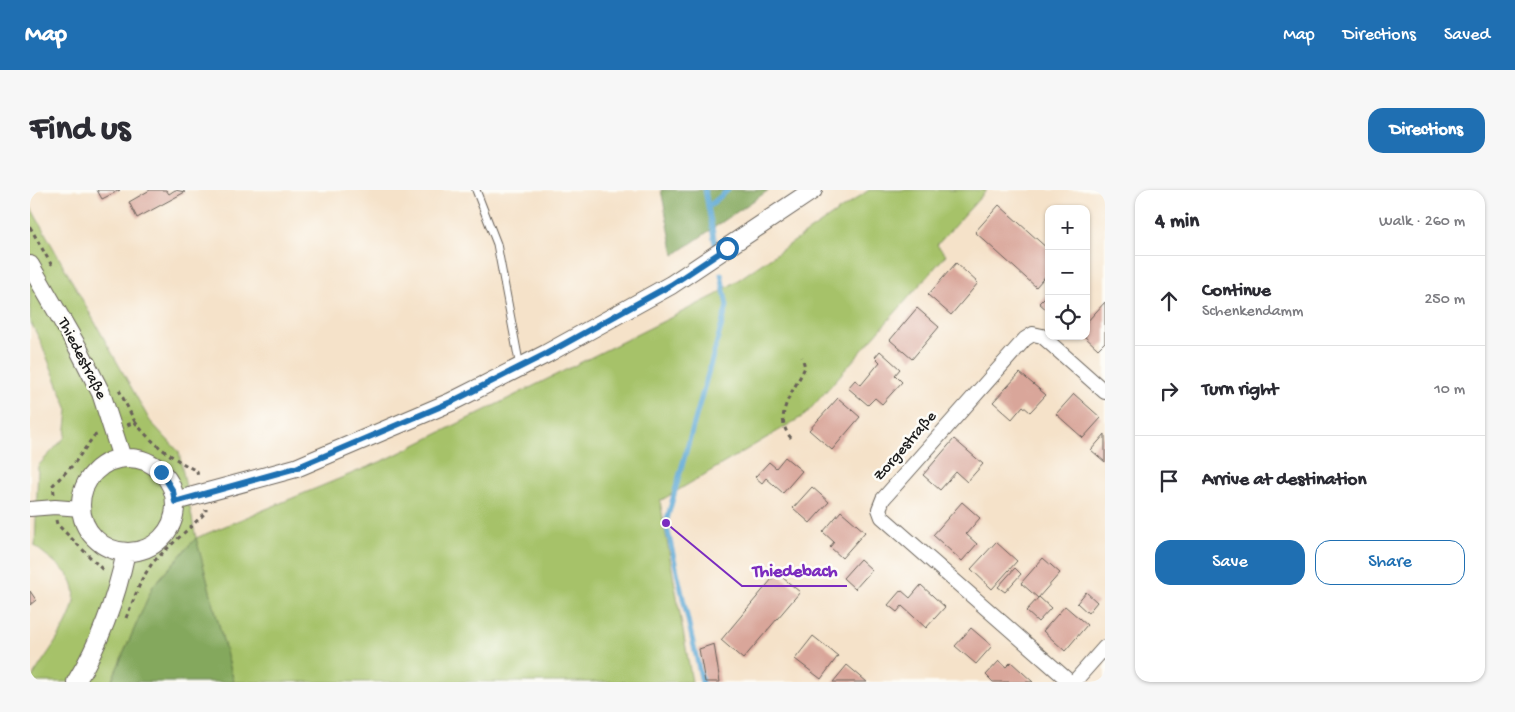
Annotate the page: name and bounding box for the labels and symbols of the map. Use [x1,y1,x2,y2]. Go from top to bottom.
route start [716,237,739,260]
street label: Thiedestraße [52,314,110,404]
street label: Zorgestraße [870,408,942,486]
route end [150,461,173,484]
callout: Thiedebach [742,553,847,586]
text: Thiedebach [751,562,838,583]

